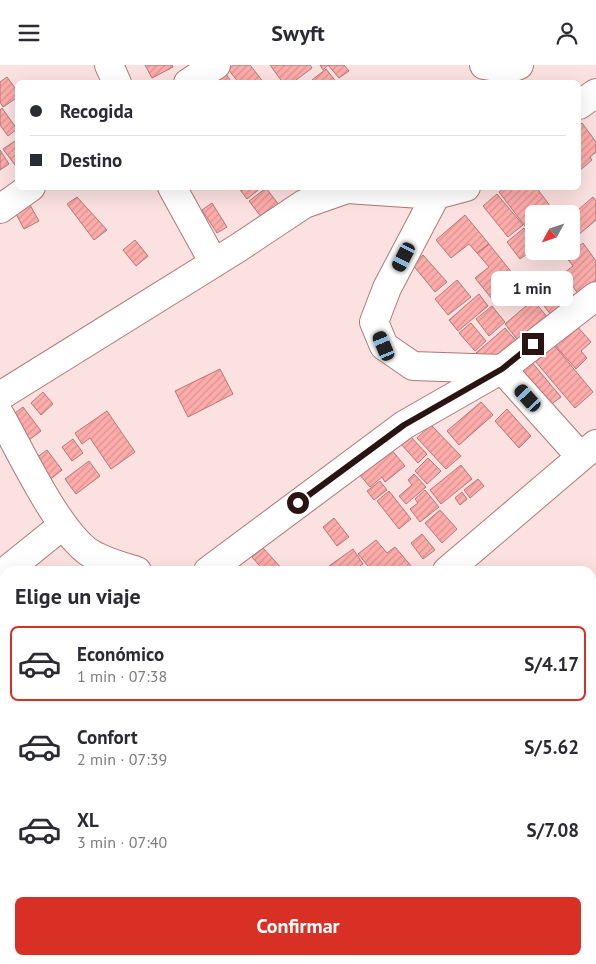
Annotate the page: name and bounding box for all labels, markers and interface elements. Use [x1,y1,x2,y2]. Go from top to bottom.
icon: menu [15,19,43,47]
text: Swyft [271,19,325,47]
icon: person [553,19,581,47]
text: Recogida [60,99,133,123]
text: Destino [60,148,122,172]
north arrow [525,205,580,260]
map controls [525,205,580,260]
car [390,240,417,274]
callout: 1 min [492,271,574,307]
text: 1 min [512,278,552,298]
car [371,329,396,363]
route end [522,333,544,355]
car [512,382,543,414]
route start [287,492,309,514]
text: Elige un viaje [15,582,141,610]
icon: car [17,641,62,686]
text: Económico [77,642,164,666]
text: S/4.17 [524,652,579,676]
text: 1 min · 07:38 [77,666,167,686]
icon: car [17,724,62,769]
text: Confort [77,725,138,749]
text: S/5.62 [524,735,579,759]
text: 2 min · 07:39 [77,749,167,769]
icon: car [17,807,62,852]
text: XL [77,808,99,832]
text: S/7.08 [526,818,579,842]
text: 3 min · 07:40 [77,832,167,852]
button: Confirmar [15,897,581,955]

